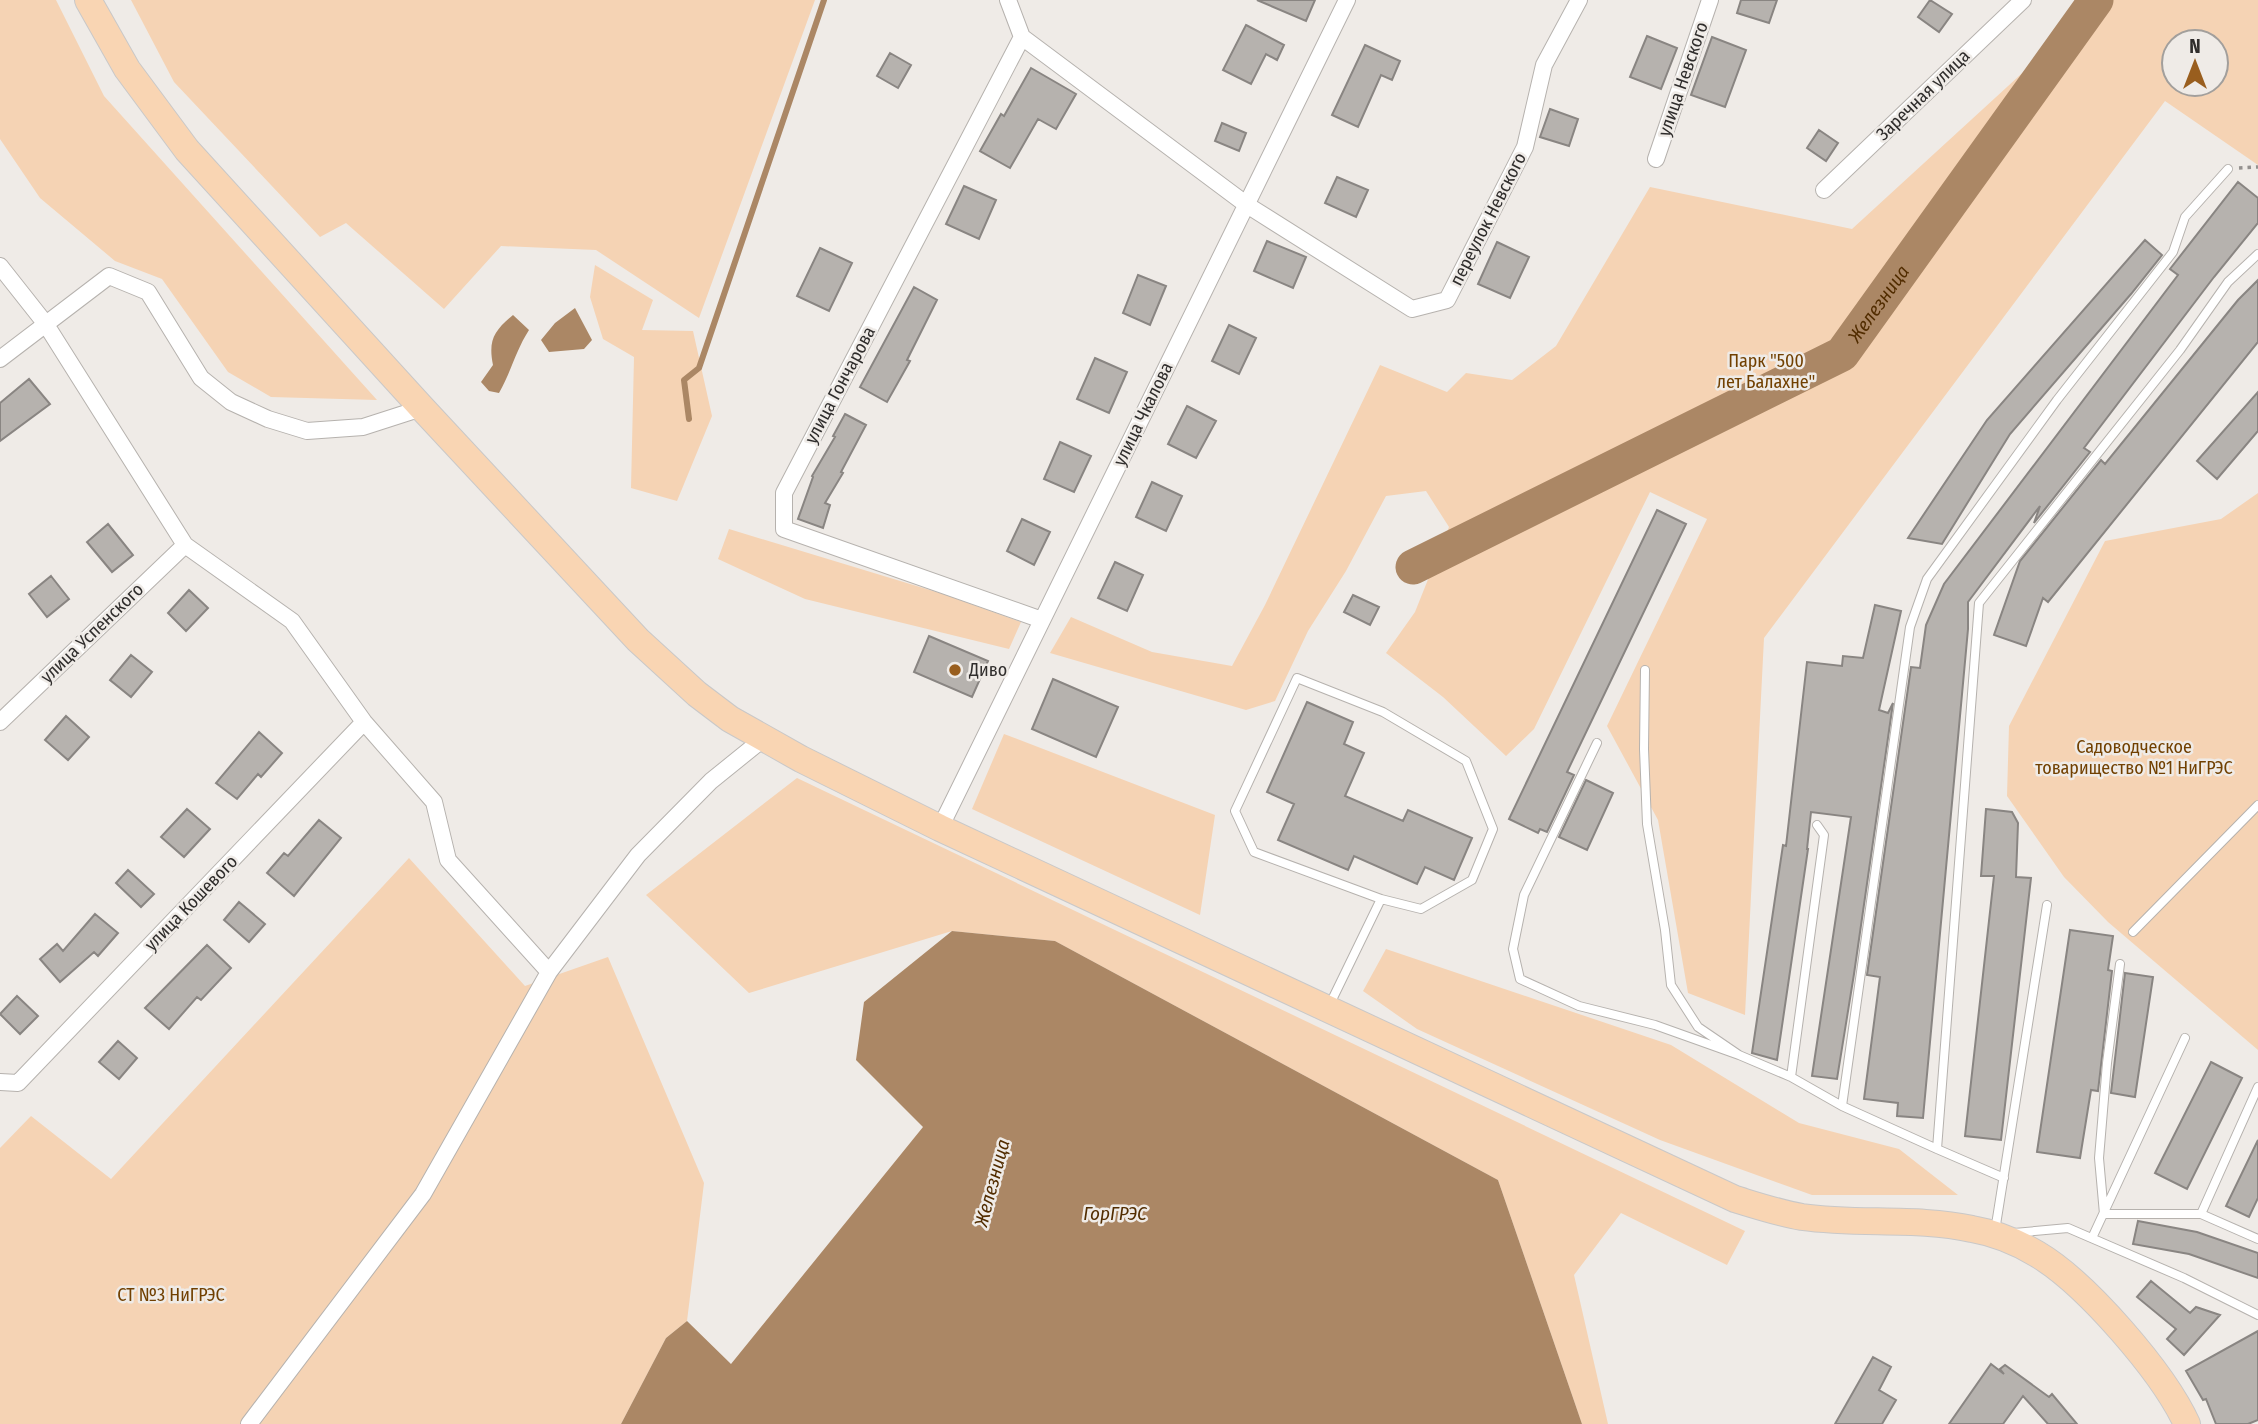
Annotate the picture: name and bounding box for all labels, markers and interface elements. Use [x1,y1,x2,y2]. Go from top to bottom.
street label: улица Невского [1653,19,1713,139]
north arrow [2160,28,2230,98]
text: N [2189,35,2201,58]
street label: Заречная улица [1872,45,1974,145]
street label: переулок Невского [1445,149,1531,289]
water label: Железница [1842,260,1914,348]
street label: улица Гончарова [800,323,880,447]
park label: Парк "500 лет Балахне" [1717,350,1815,393]
street label: улица Чкалова [1108,358,1178,469]
street label: улица Успенского [36,578,148,688]
place label: Диво [968,659,1007,681]
marker: Диво [947,662,963,678]
park label: Садоводческое товарищество №1 НиГРЭС [2035,736,2233,779]
street label: улица Кошевого [140,851,242,955]
water label: Железница [969,1137,1015,1230]
water label: ГорГРЭС [1083,1202,1148,1225]
park label: СТ №3 НиГРЭС [117,1284,225,1306]

